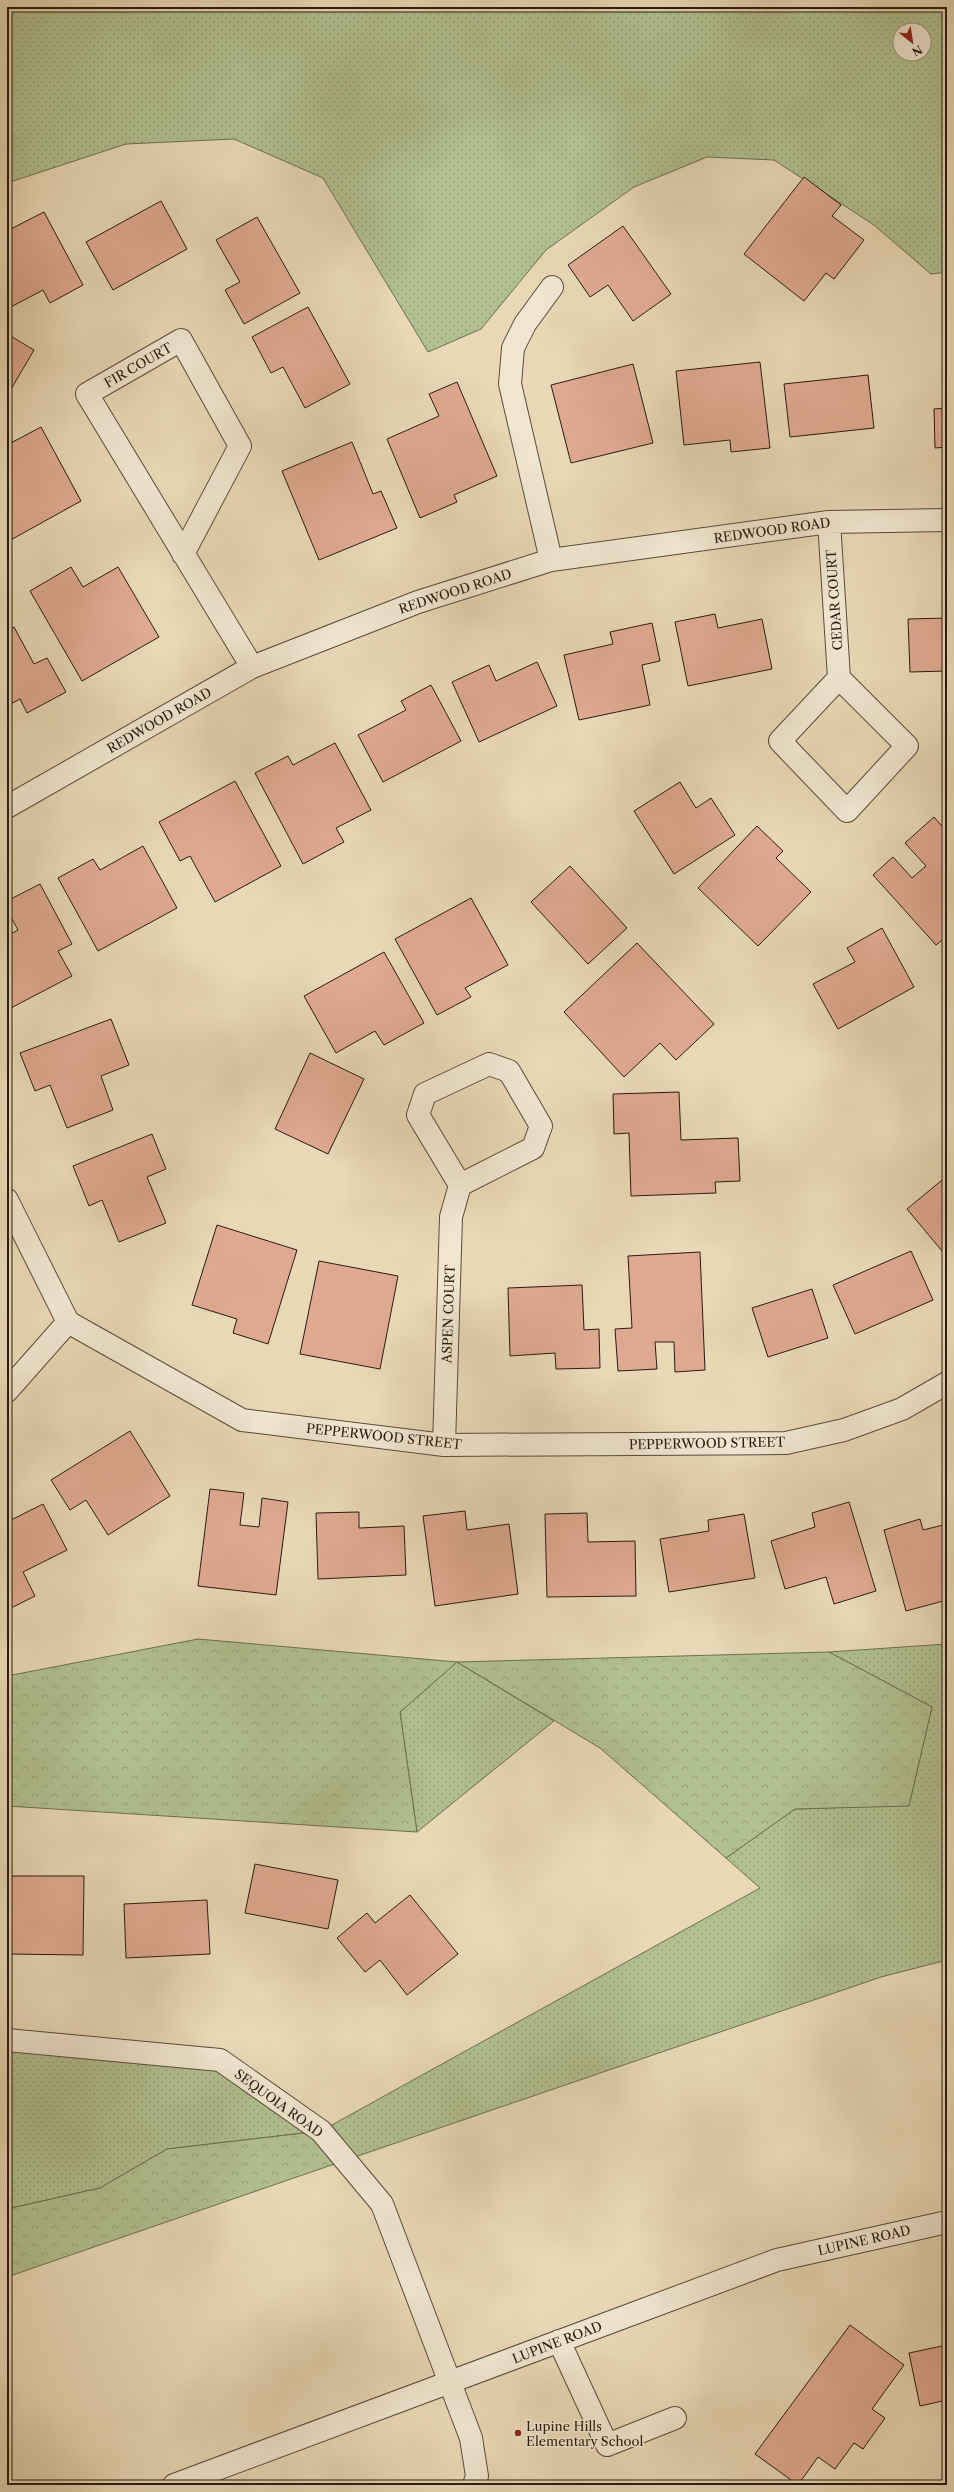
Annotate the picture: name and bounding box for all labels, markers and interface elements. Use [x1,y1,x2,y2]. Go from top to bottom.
north arrow [892,22,932,62]
text: N [909,42,925,59]
street label: FIR COURT [101,339,175,391]
street label: REDWOOD ROAD [713,514,831,546]
street label: CEDAR COURT [822,549,846,651]
street label: REDWOOD ROAD [397,565,513,617]
street label: REDWOOD ROAD [104,684,214,756]
street label: ASPEN COURT [438,1264,458,1365]
street label: PEPPERWOOD STREET [305,1420,463,1452]
street label: PEPPERWOOD STREET [629,1434,786,1452]
street label: SEQUOIA ROAD [232,2066,326,2140]
street label: LUPINE ROAD [816,2222,912,2258]
street label: LUPINE ROAD [510,2318,604,2366]
place label: Lupine Hills Elementary School [526,2418,644,2449]
marker: Lupine Hills Elementary School [513,2428,523,2438]

